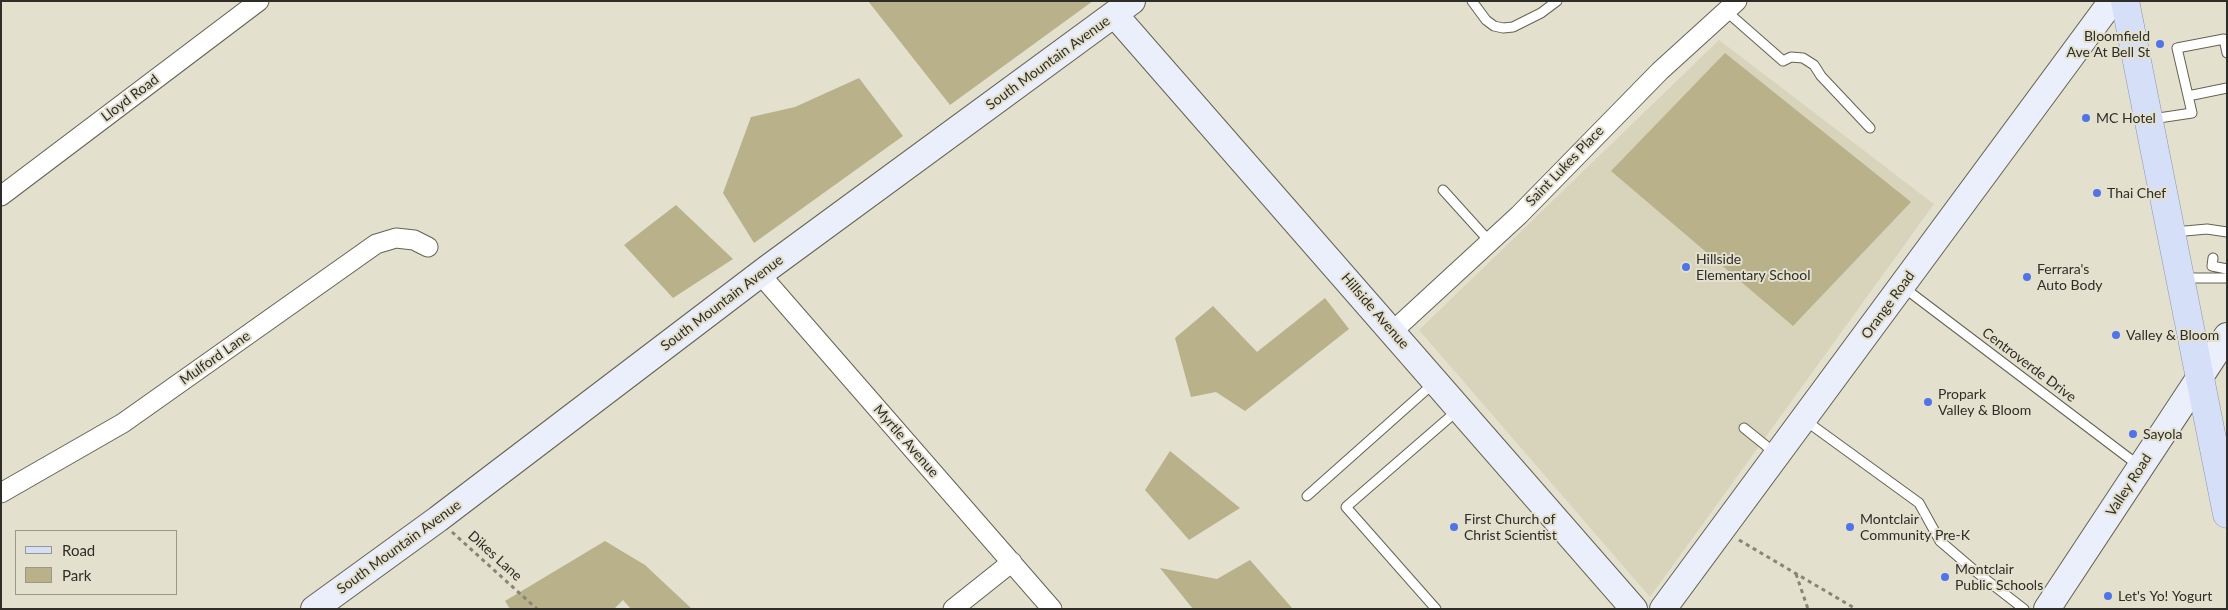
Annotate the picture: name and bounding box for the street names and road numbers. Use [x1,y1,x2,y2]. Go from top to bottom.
street label: South Mountain Avenue [983,12,1113,114]
street label: Lloyd Road [98,71,162,125]
street label: Saint Lukes Place [1522,122,1608,210]
street label: South Mountain Avenue [657,251,787,355]
street label: Orange Road [1858,268,1918,342]
street label: Hillside Avenue [1337,270,1413,352]
street label: Centroverde Drive [1979,324,2079,406]
street label: Mulford Lane [177,328,253,388]
street label: Myrtle Avenue [870,401,942,481]
street label: Valley Road [2103,451,2155,519]
street label: South Mountain Avenue [334,496,464,598]
street label: Dikes Lane [464,527,526,585]

